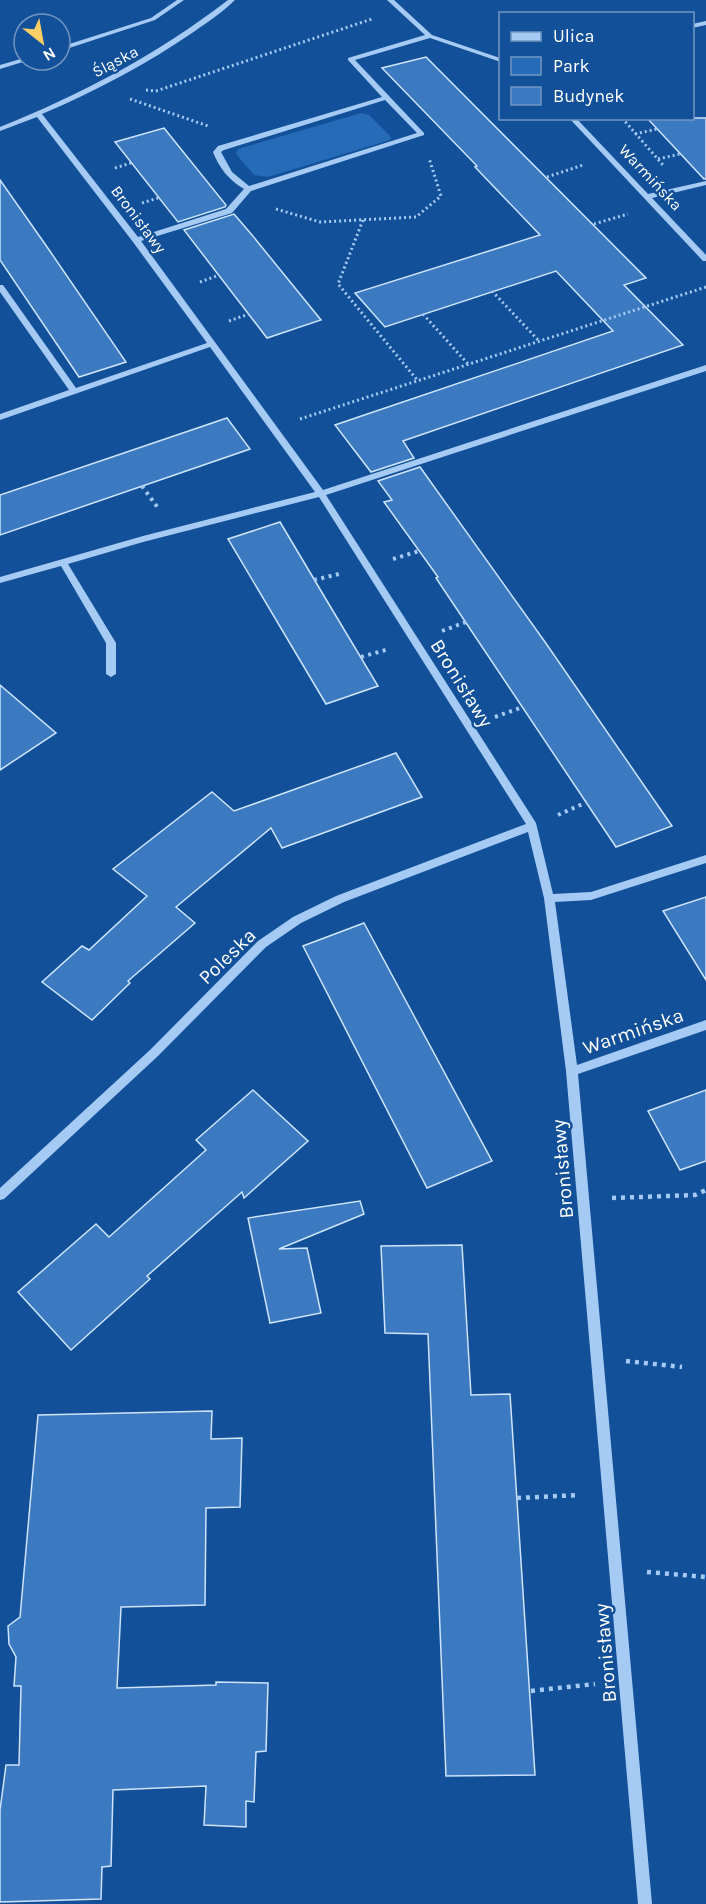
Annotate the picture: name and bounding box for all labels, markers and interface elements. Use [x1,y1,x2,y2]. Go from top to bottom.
north arrow [12,12,72,72]
legend [499,12,694,120]
text: Ulica [553,25,594,47]
street label: Śląska [89,42,141,81]
text: N [40,43,59,66]
text: Park [553,55,590,77]
text: Budynek [553,85,624,107]
street label: Warmińska [615,140,686,215]
street label: Bronisławy [107,182,170,257]
street label: Bronisławy [425,635,498,732]
street label: Poleska [194,924,261,989]
street label: Warmińska [580,1004,687,1059]
street label: Bronisławy [547,1118,578,1220]
street label: Bronisławy [590,1602,621,1704]

